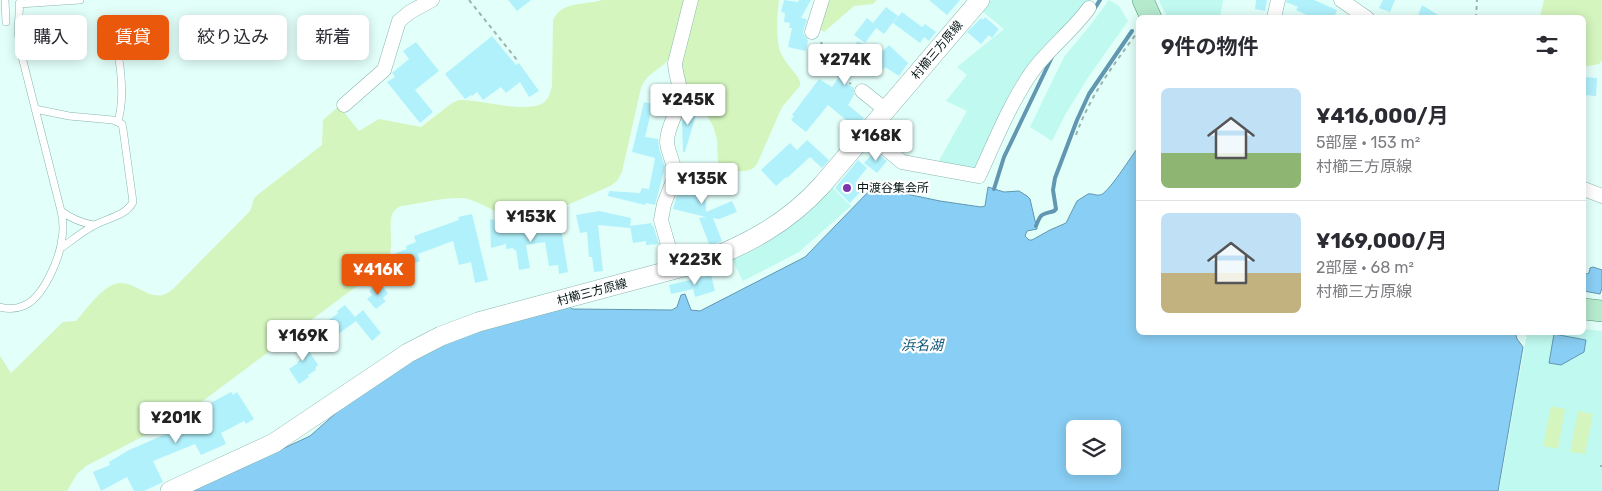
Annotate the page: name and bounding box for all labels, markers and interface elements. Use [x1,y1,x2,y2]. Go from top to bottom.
chip: 購入 [15,15,87,60]
chip: 賃貸 [97,15,169,60]
chip: 絞り込み [179,15,287,60]
chip: 新着 [297,15,369,60]
street label: 村櫛三方原線 [908,18,966,82]
icon: filters [1533,31,1561,59]
text: 9件の物件 [1161,34,1258,59]
pin: ¥274K [810,44,880,86]
text: ¥274K [819,50,871,69]
pin: ¥245K [653,84,723,126]
text: ¥245K [661,90,715,109]
text: ¥416,000/月 [1316,103,1449,128]
icon: home [1201,108,1261,168]
pin: ¥168K [841,120,911,162]
text: ¥168K [851,126,901,145]
text: 5部屋 · 153 m² [1316,133,1420,152]
text: 村櫛三方原線 [1316,157,1412,176]
pin: ¥135K [667,162,737,205]
text: ¥135K [677,169,727,188]
place label: 中渡谷集会所 [857,181,929,195]
marker: 中渡谷集会所 [841,182,853,194]
pin: ¥153K [496,200,566,243]
text: ¥153K [506,207,556,226]
text: ¥169,000/月 [1316,228,1447,253]
icon: home [1201,233,1261,293]
pin: ¥223K [660,244,730,286]
text: ¥223K [669,250,721,269]
pin: ¥416K [343,254,413,296]
text: 2部屋 · 68 m² [1316,258,1414,277]
text: ¥416K [353,260,403,279]
street label: 村櫛三方原線 [555,276,629,308]
text: 村櫛三方原線 [1316,282,1412,301]
pin: ¥169K [268,320,338,362]
text: ¥169K [278,326,328,345]
water label: 浜名湖 [901,337,945,354]
pin: ¥201K [141,402,211,444]
text: ¥201K [151,408,201,427]
map controls [1066,420,1121,475]
button: layers [1066,420,1121,475]

